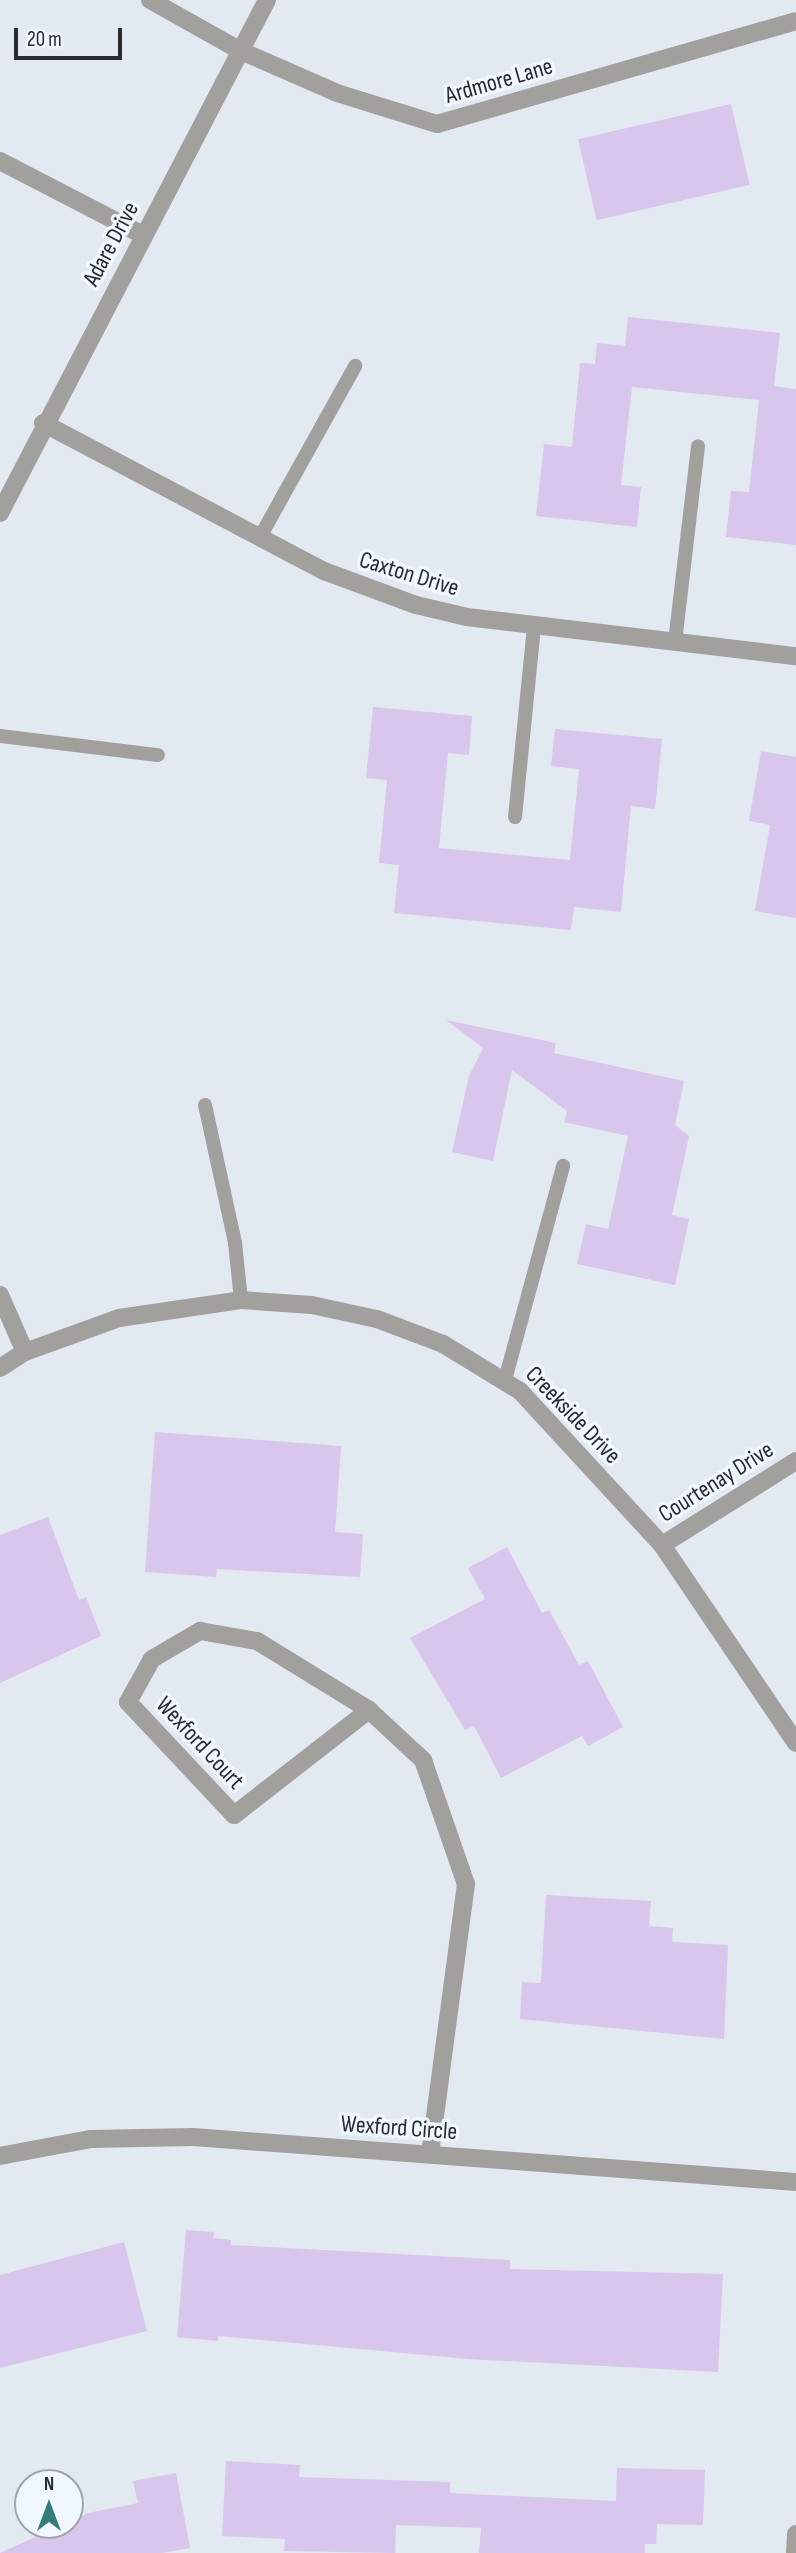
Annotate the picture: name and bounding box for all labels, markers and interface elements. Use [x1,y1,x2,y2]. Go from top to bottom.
scale bar [18,14,126,58]
text: 20 m [27,27,62,52]
street label: Ardmore Lane [442,52,556,110]
street label: Adare Drive [77,197,145,291]
street label: Caxton Drive [356,545,462,603]
street label: Creekside Drive [519,1360,627,1470]
street label: Courtenay Drive [653,1435,779,1529]
street label: Wexford Court [150,1691,250,1795]
street label: Wexford Circle [340,2110,458,2146]
north arrow [14,2469,84,2539]
text: N [44,2473,54,2496]

